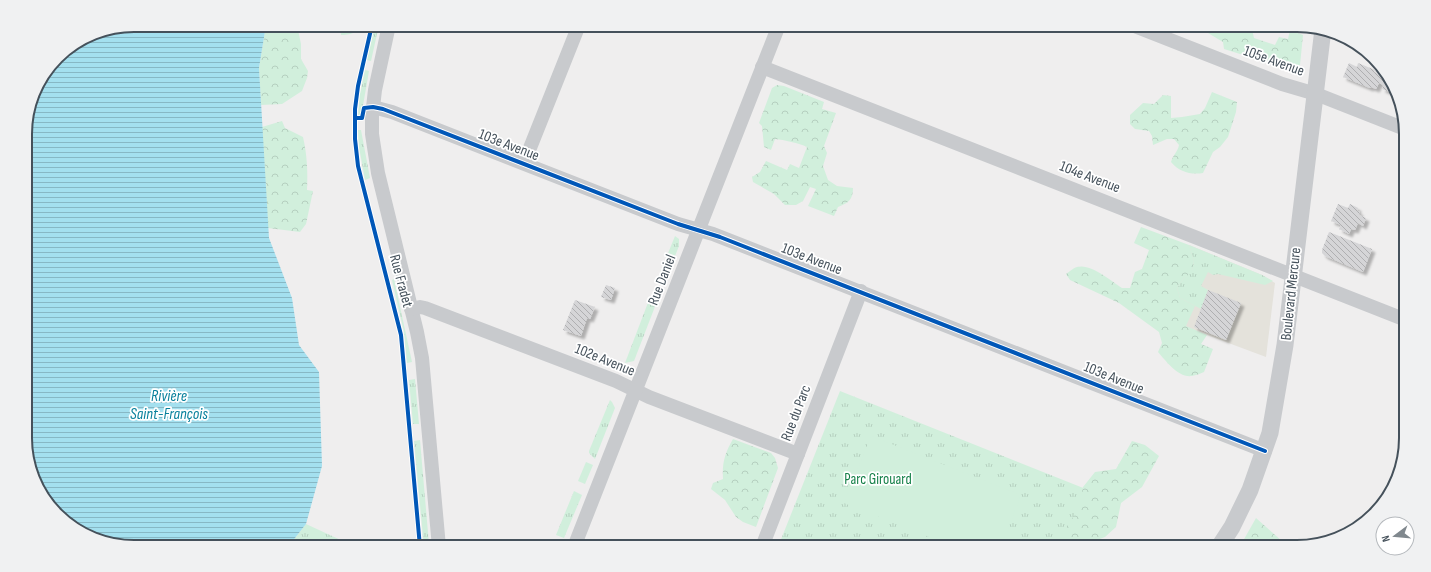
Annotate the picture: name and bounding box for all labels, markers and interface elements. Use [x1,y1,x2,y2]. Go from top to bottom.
street label: 105e Avenue [1241,41,1307,81]
street label: 103e Avenue [476,125,542,165]
street label: 104e Avenue [1057,157,1123,197]
street label: 103e Avenue [779,239,845,279]
street label: Boulevard Mercure [1277,247,1305,341]
street label: Rue Fradet [385,252,417,310]
street label: Rue Daniel [644,252,680,308]
street label: 102e Avenue [572,339,638,381]
street label: 103e Avenue [1081,357,1147,399]
street label: Rue du Parc [777,382,815,444]
water label: Rivière Saint-François [130,387,208,424]
park label: Parc Girouard [844,470,912,489]
north arrow [1375,516,1415,556]
text: N [1379,534,1393,543]

